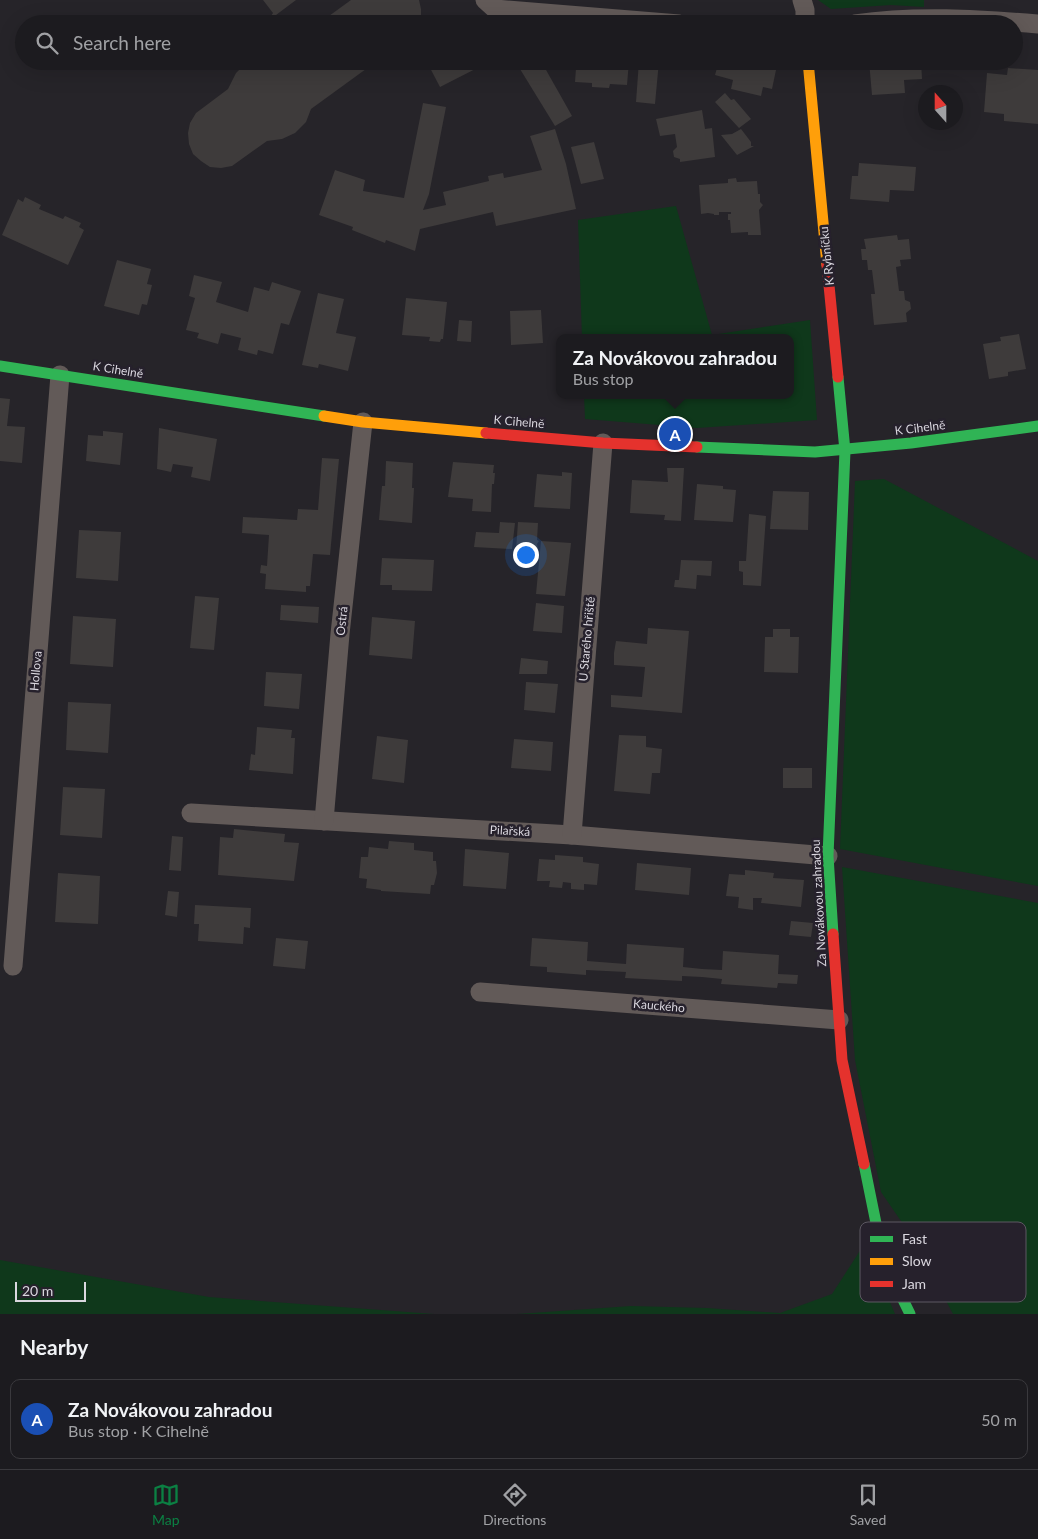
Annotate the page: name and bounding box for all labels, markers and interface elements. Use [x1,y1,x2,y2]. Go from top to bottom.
search box [15,15,1023,70]
icon: search [33,29,61,57]
text: Search here [73,31,171,54]
north arrow [918,85,963,130]
street label: K Rybníčku [816,226,837,286]
popup [556,334,794,399]
text: Za Novákovou zahradou [573,346,777,369]
street label: K Cihelně [92,358,144,381]
text: Bus stop [573,369,634,388]
street label: K Cihelně [493,412,545,431]
pin: A [659,415,691,453]
street label: K Cihelně [894,417,946,438]
your location [513,542,539,568]
street label: U Starého hřiště [575,596,598,682]
street label: Ostrá [333,606,350,636]
street label: Hollova [26,650,45,692]
street label: Pilařská [489,822,531,839]
street label: Za Novákovou zahradou [808,839,829,967]
street label: Kauckého [633,996,686,1015]
legend [860,1222,1026,1302]
text: Fast [902,1230,927,1247]
text: Slow [902,1252,932,1269]
text: Jam [902,1275,926,1292]
scale bar [15,1279,86,1302]
text: 20 m [22,1282,53,1299]
text: Nearby [20,1334,88,1359]
text: Za Novákovou zahradou [68,1398,272,1421]
text: A [31,1410,43,1429]
text: 50 m [981,1410,1017,1429]
text: Bus stop · K Cihelně [68,1421,209,1440]
tab: Map [152,1481,180,1528]
tab: Directions [483,1481,546,1528]
tab: Saved [850,1481,886,1528]

